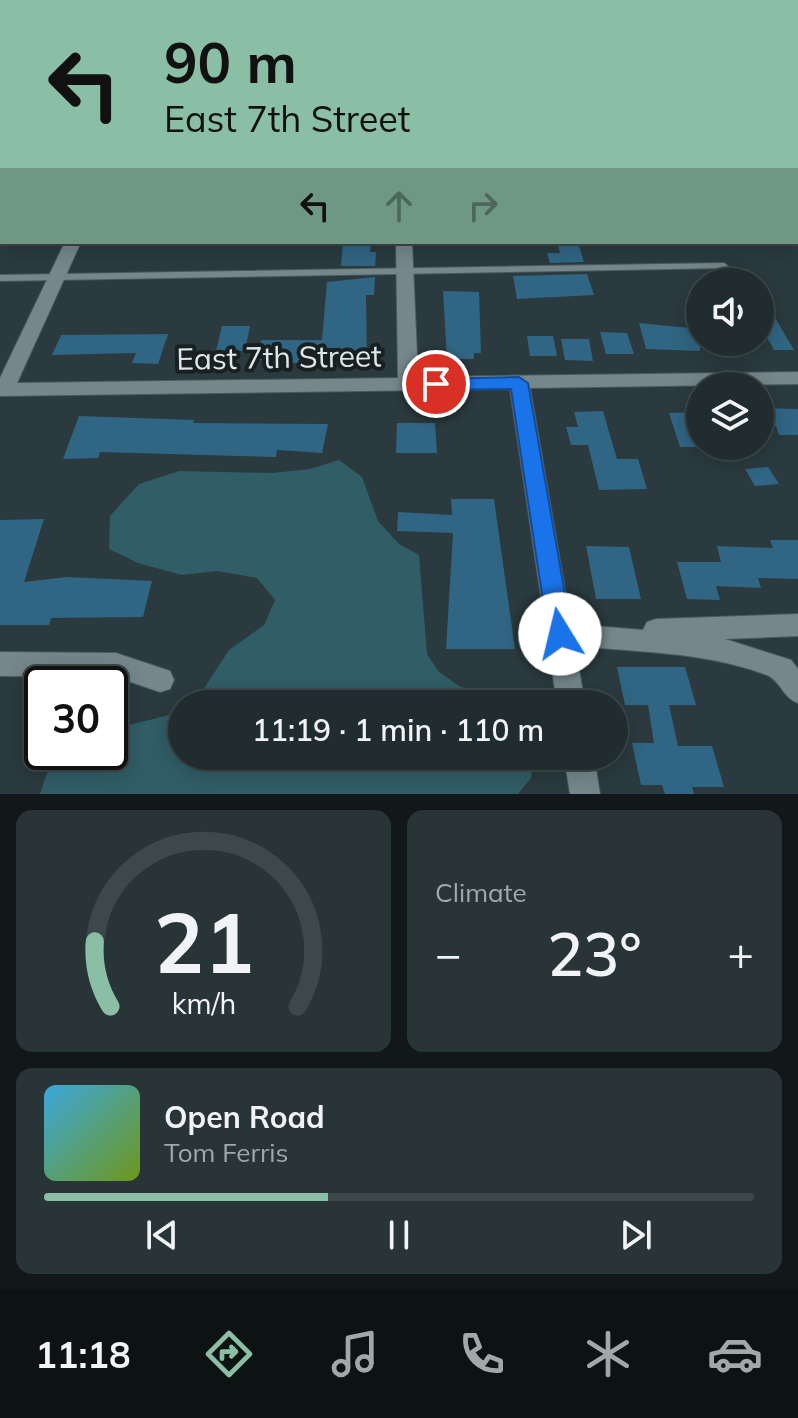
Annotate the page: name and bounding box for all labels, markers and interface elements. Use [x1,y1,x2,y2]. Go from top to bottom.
text: 90 m [164,27,297,97]
icon: left [32,32,136,136]
text: East 7th Street [164,96,410,141]
icon: left [293,184,337,228]
icon: ahead [377,184,421,228]
icon: right [461,184,505,228]
map controls [686,268,774,460]
button: sound [686,268,774,356]
street label: East 7th Street [176,336,382,378]
pin [402,350,470,418]
icon: arrive [414,362,458,406]
button: layers [686,372,774,460]
position arrow [518,592,602,676]
speed limit sign: 30 [24,666,128,770]
text: 11:19 · 1 min · 110 m [252,711,544,749]
text: Climate [435,876,527,909]
text: 21 [154,889,253,994]
text: 23° [547,916,642,991]
text: − [435,926,461,981]
text: + [728,926,754,981]
text: km/h [171,985,236,1021]
text: Open Road [164,1098,325,1136]
text: Tom Ferris [164,1136,288,1169]
icon: previous [140,1213,184,1257]
icon: pause [377,1213,421,1257]
icon: next [614,1213,658,1257]
icon: directions [201,1326,257,1382]
icon: music [327,1326,383,1382]
icon: phone [454,1326,510,1382]
icon: climate [580,1326,636,1382]
icon: car [707,1326,763,1382]
text: 11:18 [35,1332,131,1377]

